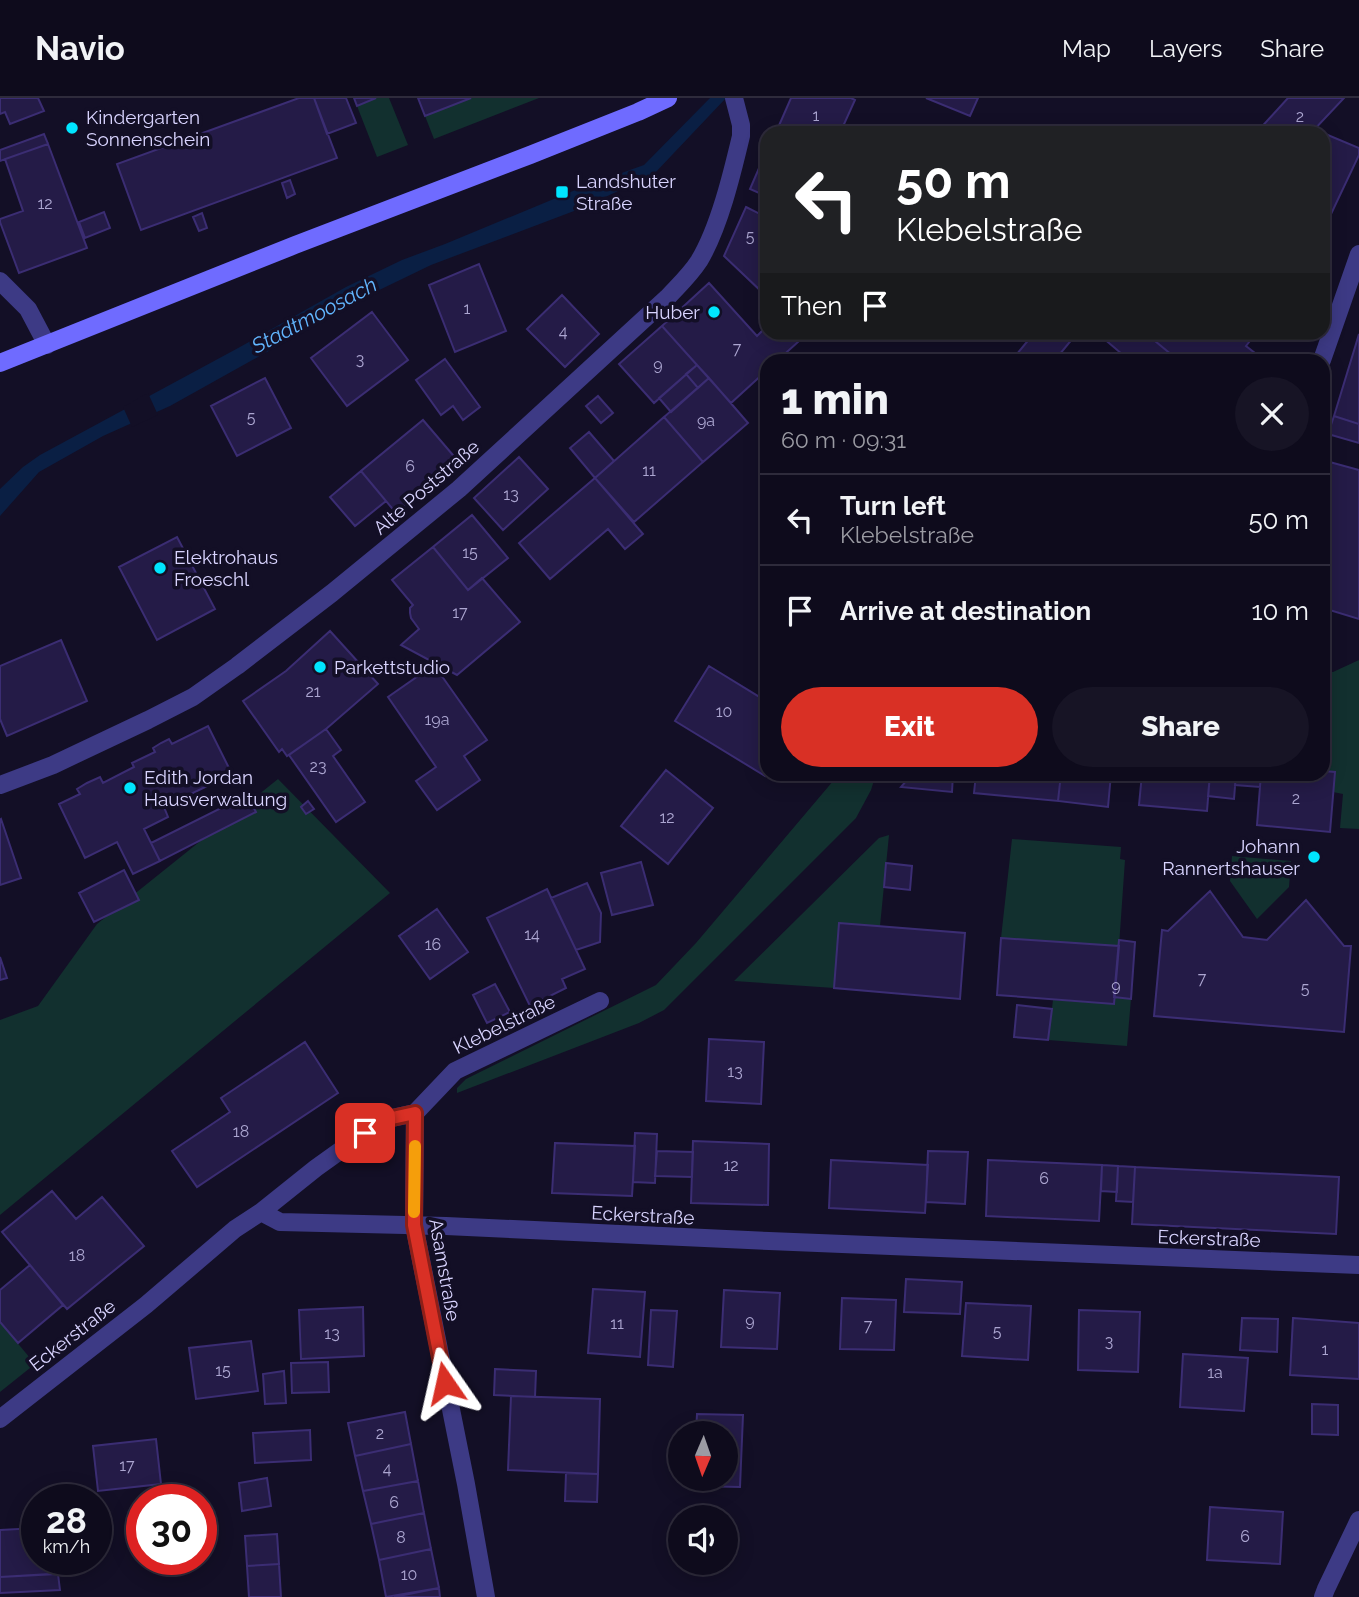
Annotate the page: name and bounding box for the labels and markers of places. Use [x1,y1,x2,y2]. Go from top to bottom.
place label: Kindergarten Sonnenschein [86,106,210,150]
marker: Kindergarten Sonnenschein [64,120,80,136]
place label: Landshuter Straße [576,170,676,214]
marker: Landshuter Straße [554,184,570,200]
place label: Huber [645,301,700,323]
marker: Huber [706,304,722,320]
place label: Elektrohaus Froeschl [174,546,278,590]
marker: Elektrohaus Froeschl [152,560,168,576]
place label: Parkettstudio [334,656,450,678]
marker: Parkettstudio [312,659,328,675]
place label: Edith Jordan Hausverwaltung [144,766,287,810]
marker: Edith Jordan Hausverwaltung [122,780,138,796]
place label: Johann Rannertshauser [1162,835,1300,879]
marker: Johann Rannertshauser [1306,849,1322,865]
pin [335,1103,395,1163]

